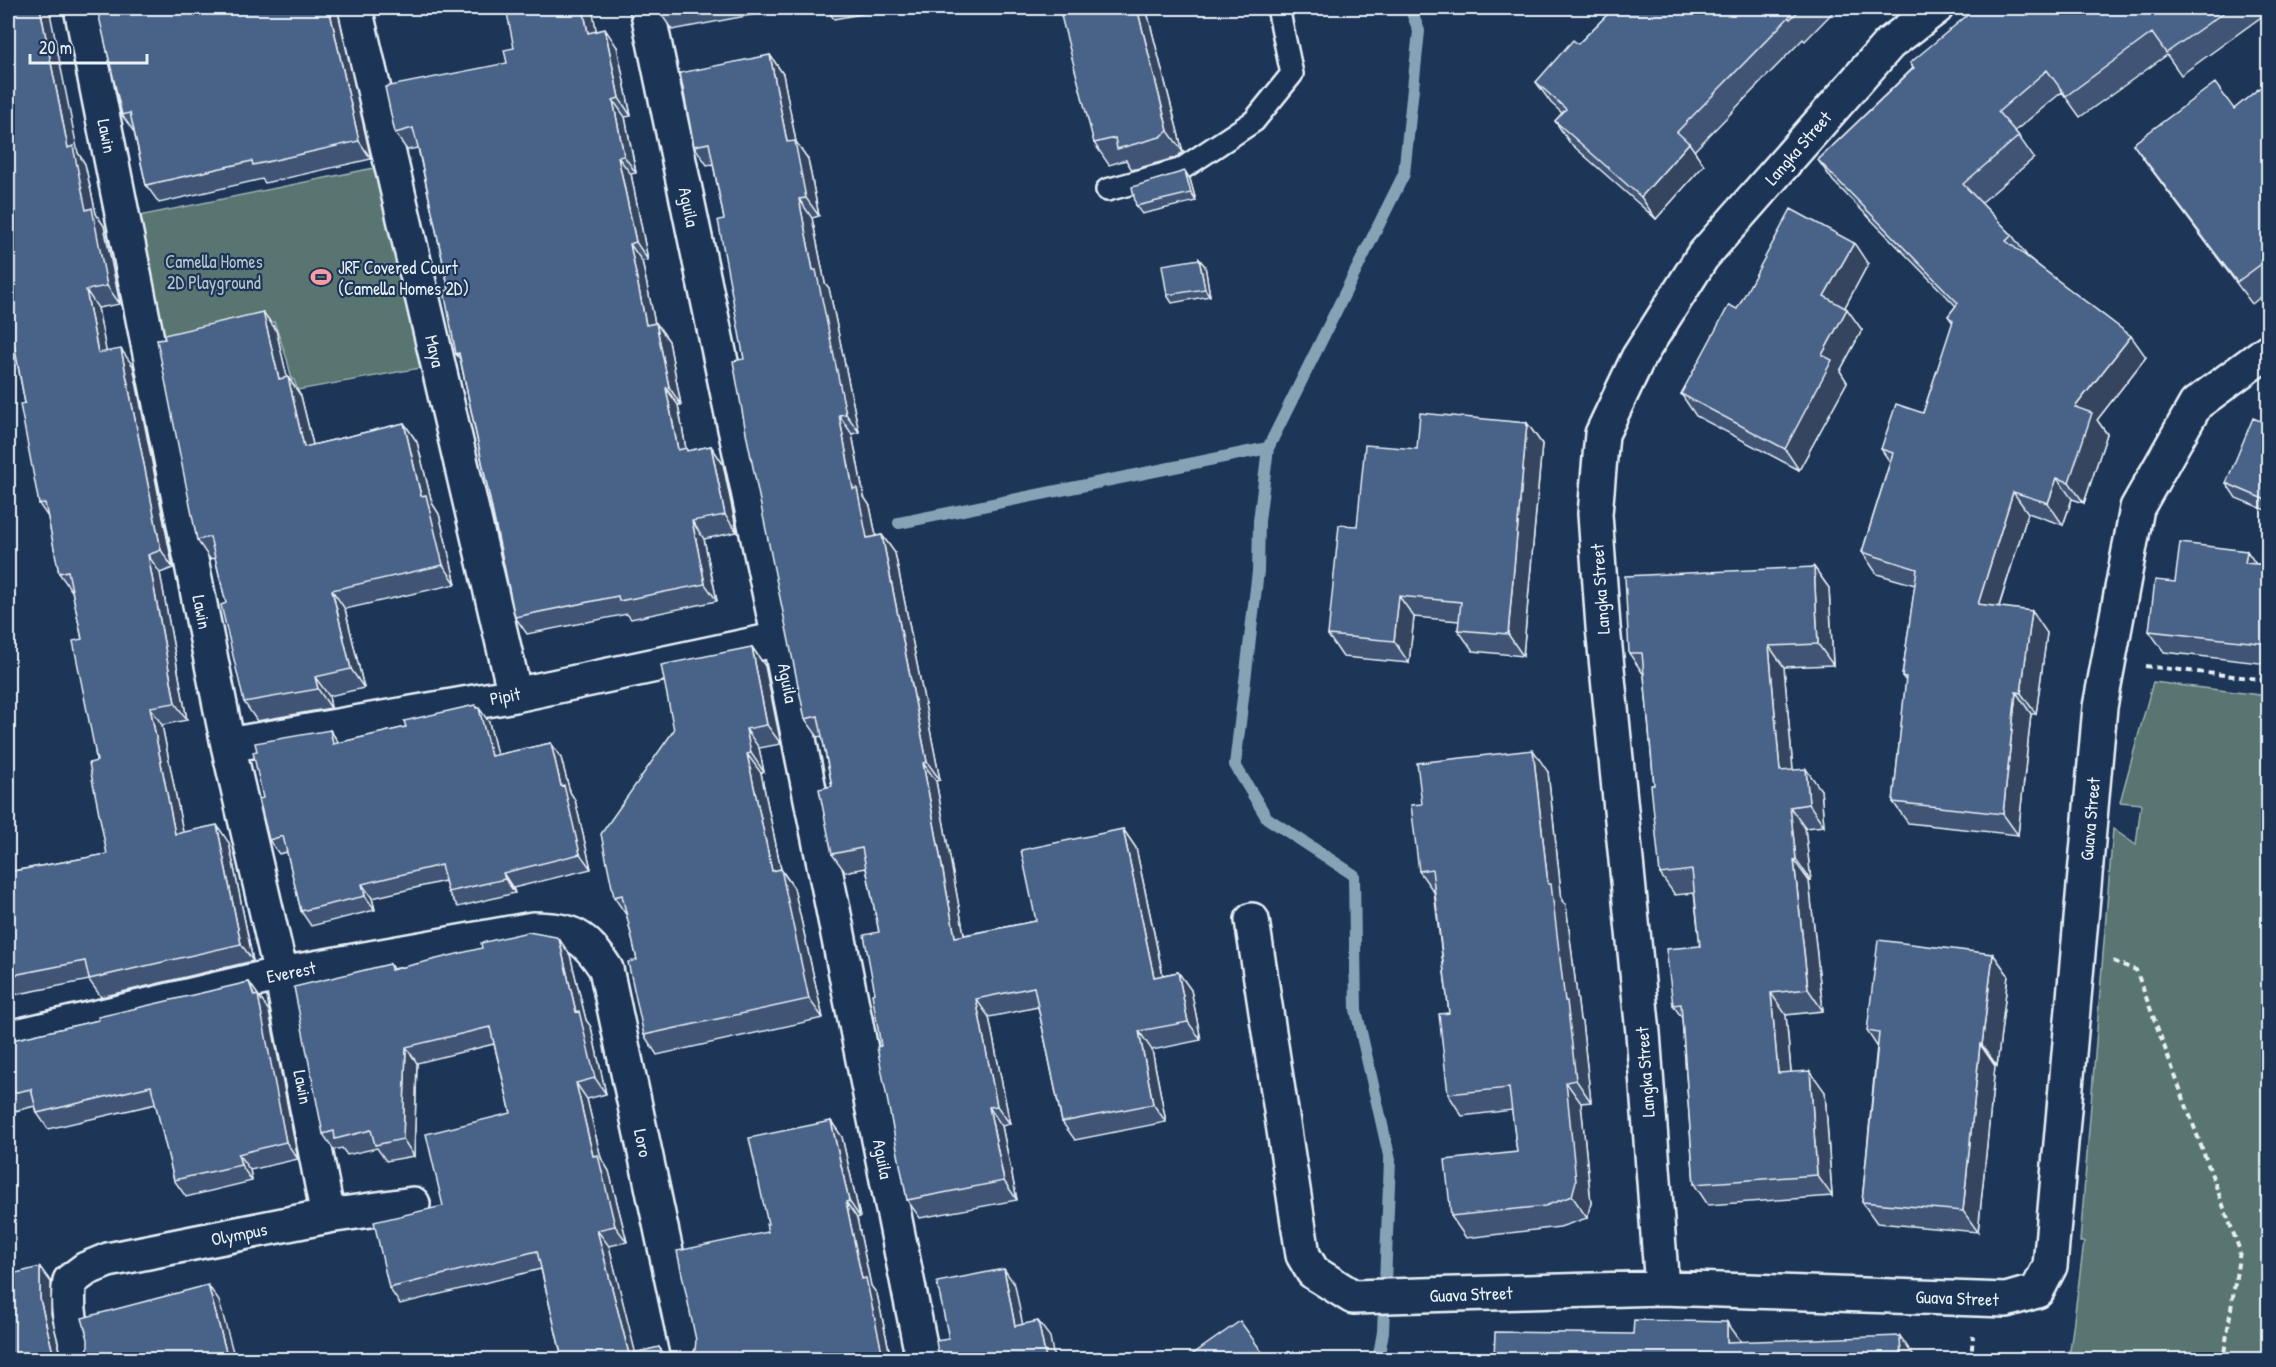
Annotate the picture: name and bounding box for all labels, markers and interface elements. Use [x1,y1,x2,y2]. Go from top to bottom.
scale bar [30,27,147,65]
text: 20 m [39,35,72,60]
street label: Langka Street [1759,105,1838,190]
street label: Lawin [91,117,123,155]
street label: Aguila [673,185,705,229]
park label: Camella Homes 2D Playground [165,249,263,295]
place label: JRF Covered Court (Camella Homes 2D) [338,255,469,301]
sports icon: JRF Covered Court (Camella Homes 2D) [309,265,333,289]
street label: Maya [419,332,451,370]
street label: Langka Street [1584,542,1616,635]
street label: Lawin [186,593,218,631]
street label: Aguila [772,661,804,705]
street label: Pipit [488,681,523,711]
street label: Guava Street [2074,776,2106,862]
street label: Everest [264,955,318,989]
street label: Langka Street [1629,1025,1661,1118]
street label: Lawin [287,1068,319,1106]
street label: Loro [628,1127,658,1159]
street label: Aguila [867,1137,899,1181]
street label: Olympus [209,1216,269,1252]
street label: Guava Street [1429,1280,1514,1308]
street label: Guava Street [1915,1284,2000,1312]

